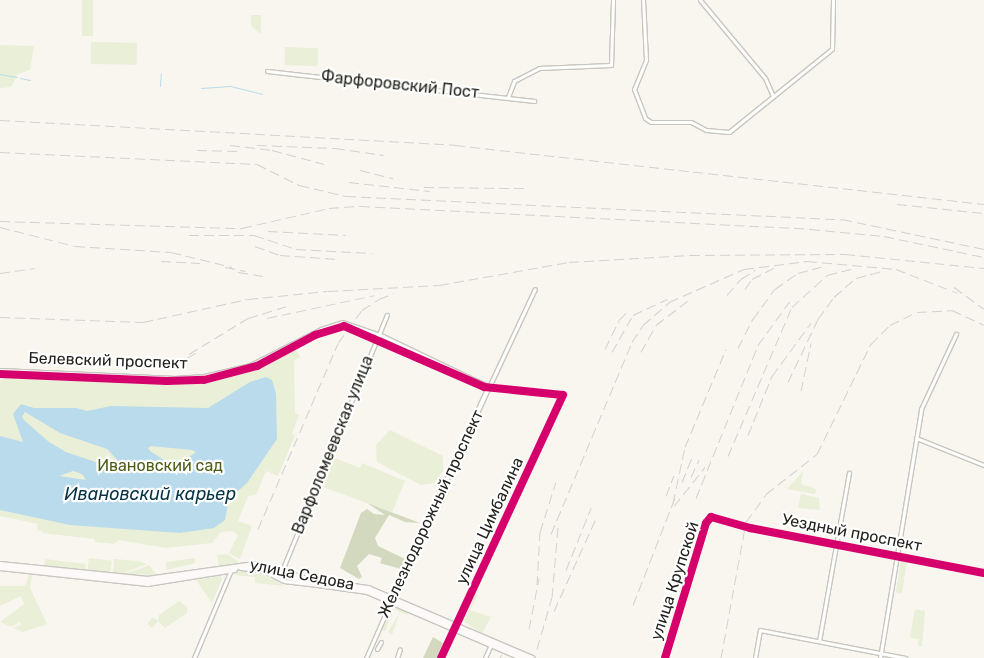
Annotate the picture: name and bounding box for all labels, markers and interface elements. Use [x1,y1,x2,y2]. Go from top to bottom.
street label: Фарфоровский Пост [320,67,480,103]
street label: Белевский проспект [28,349,188,373]
street label: Варфоломеевская улица [288,353,378,537]
street label: Железнодорожный проспект [374,407,488,621]
street label: улица Цимбалина [452,454,528,588]
park label: Ивановский сад [97,456,223,476]
water label: Ивановский карьер [64,483,236,505]
street label: Уездный проспект [780,510,924,556]
street label: улица Крупской [647,519,703,643]
street label: улица Седова [248,555,356,595]

